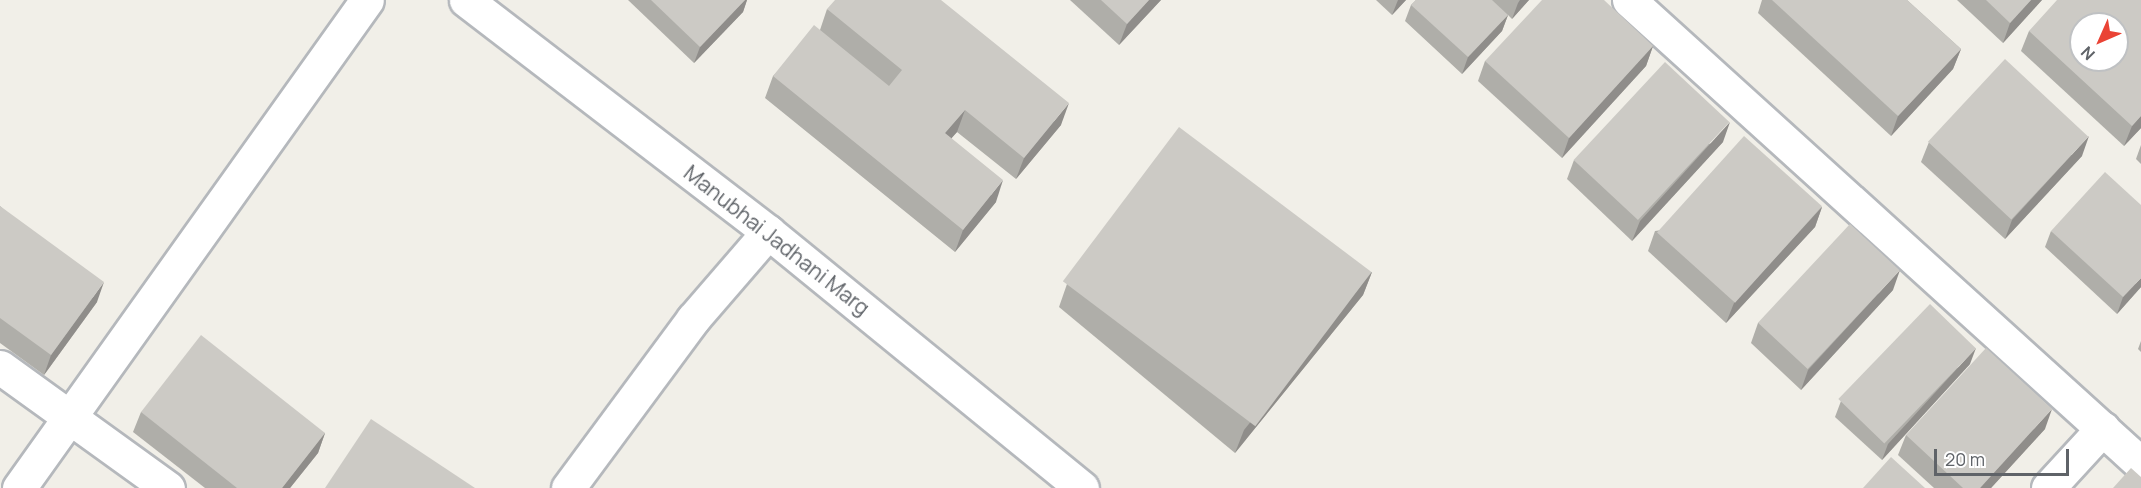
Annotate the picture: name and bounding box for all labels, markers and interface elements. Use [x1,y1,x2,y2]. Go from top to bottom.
north arrow [2069,12,2129,72]
text: N [2076,41,2100,65]
street label: Manubhai Jadhani Marg [679,160,875,320]
scale bar [1937,437,2072,475]
text: 20 m [1945,447,1985,471]

